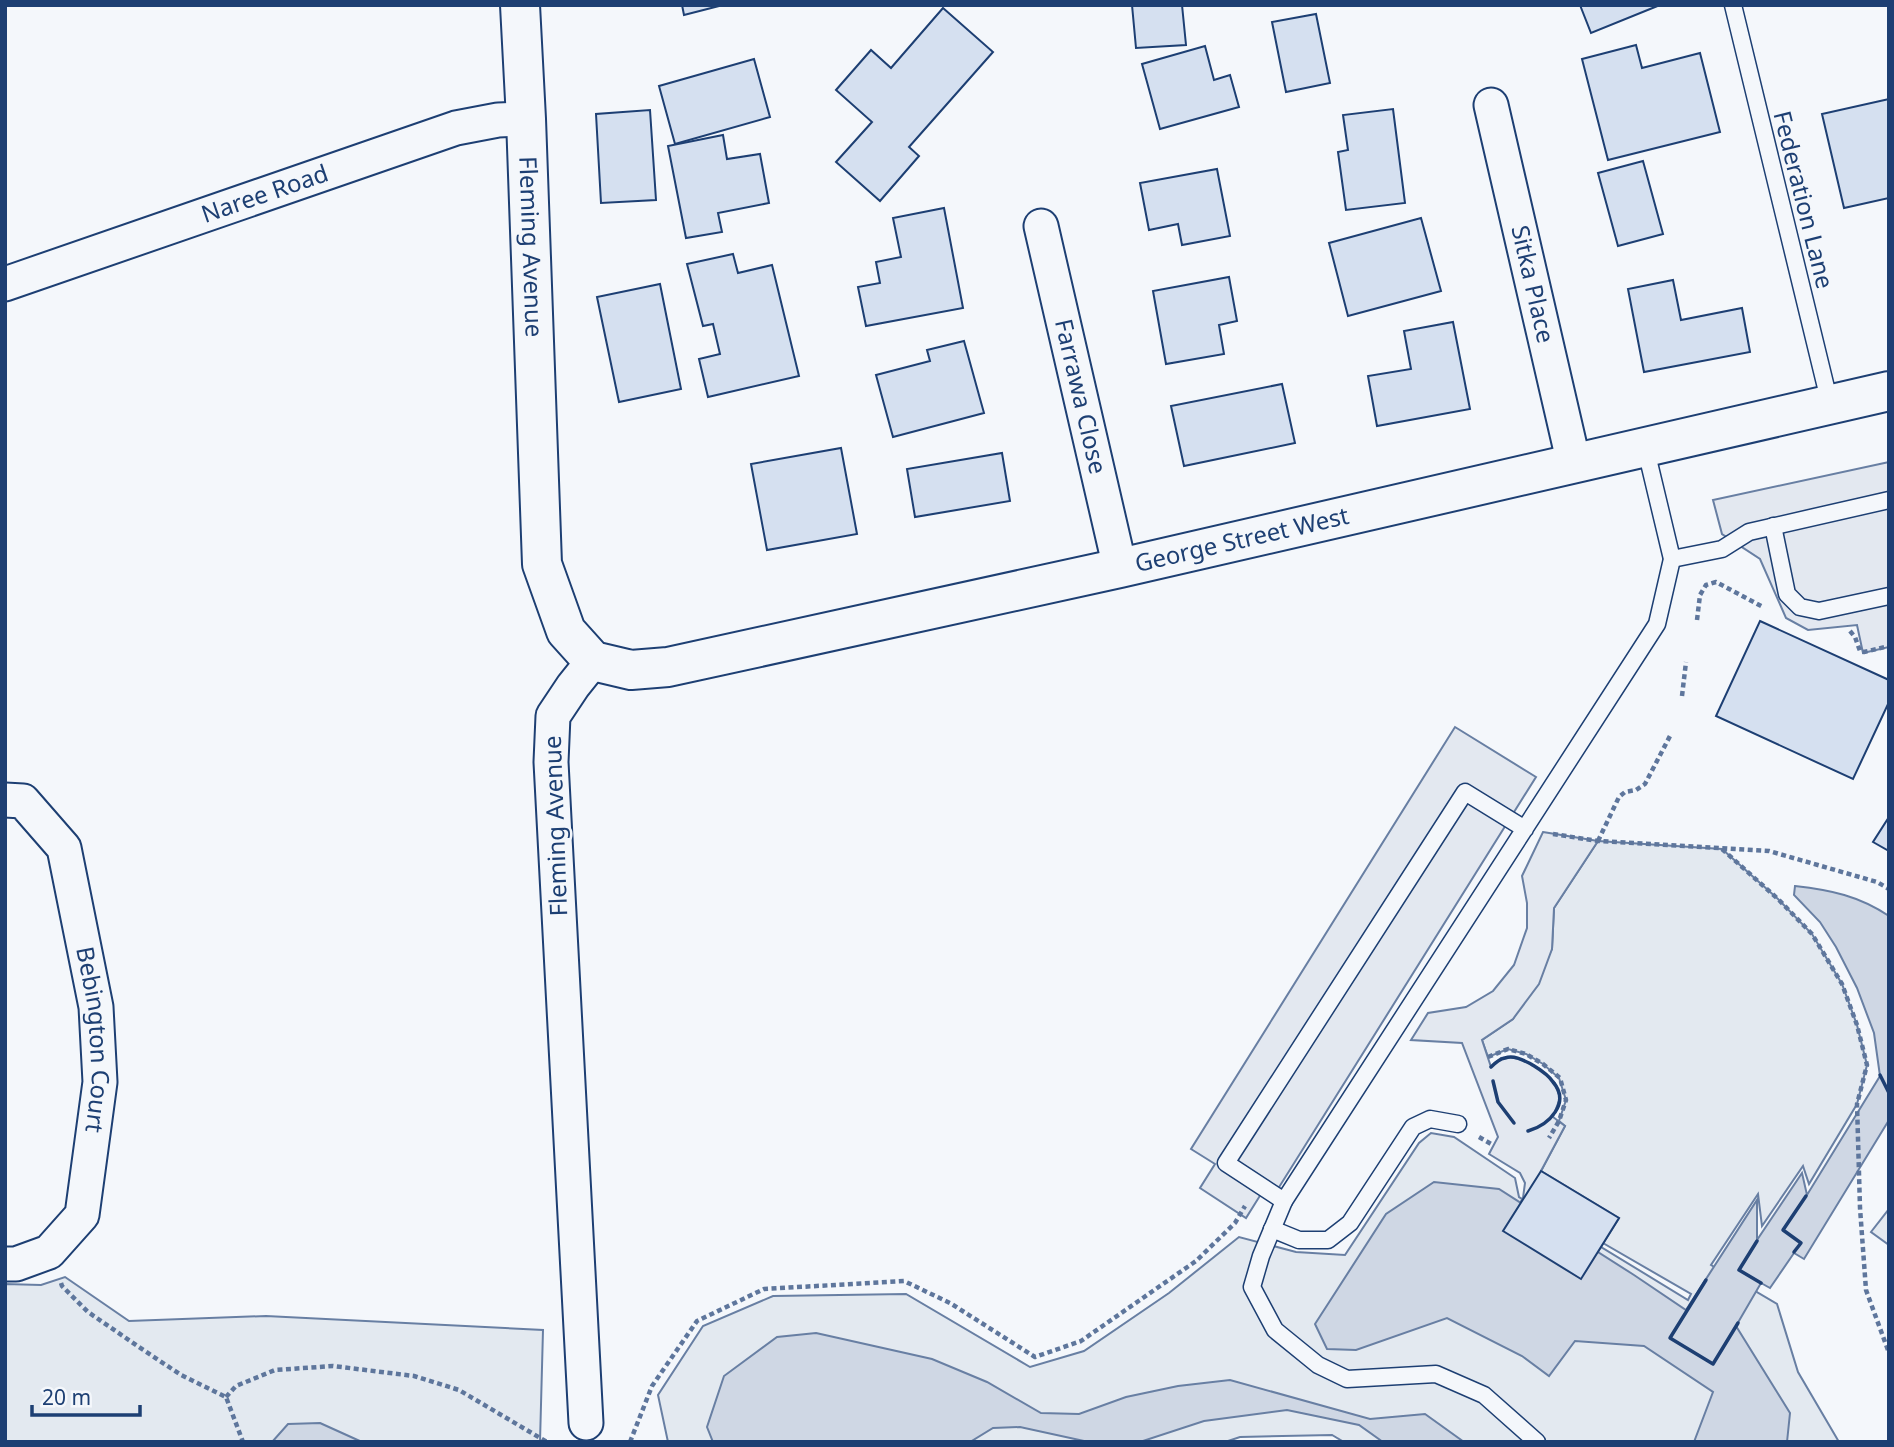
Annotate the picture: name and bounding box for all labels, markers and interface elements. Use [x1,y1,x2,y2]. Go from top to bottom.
street label: Federation Lane [1766,107,1842,292]
street label: Naree Road [197,155,332,230]
street label: Fleming Avenue [512,156,552,338]
street label: Sitka Place [1504,222,1563,346]
street label: Farrawa Close [1048,315,1116,477]
street label: George Street West [1131,498,1352,579]
street label: Fleming Avenue [535,735,574,917]
street label: Bebington Court [69,943,118,1135]
scale bar [32,1374,140,1418]
text: 20 m [42,1383,91,1411]

